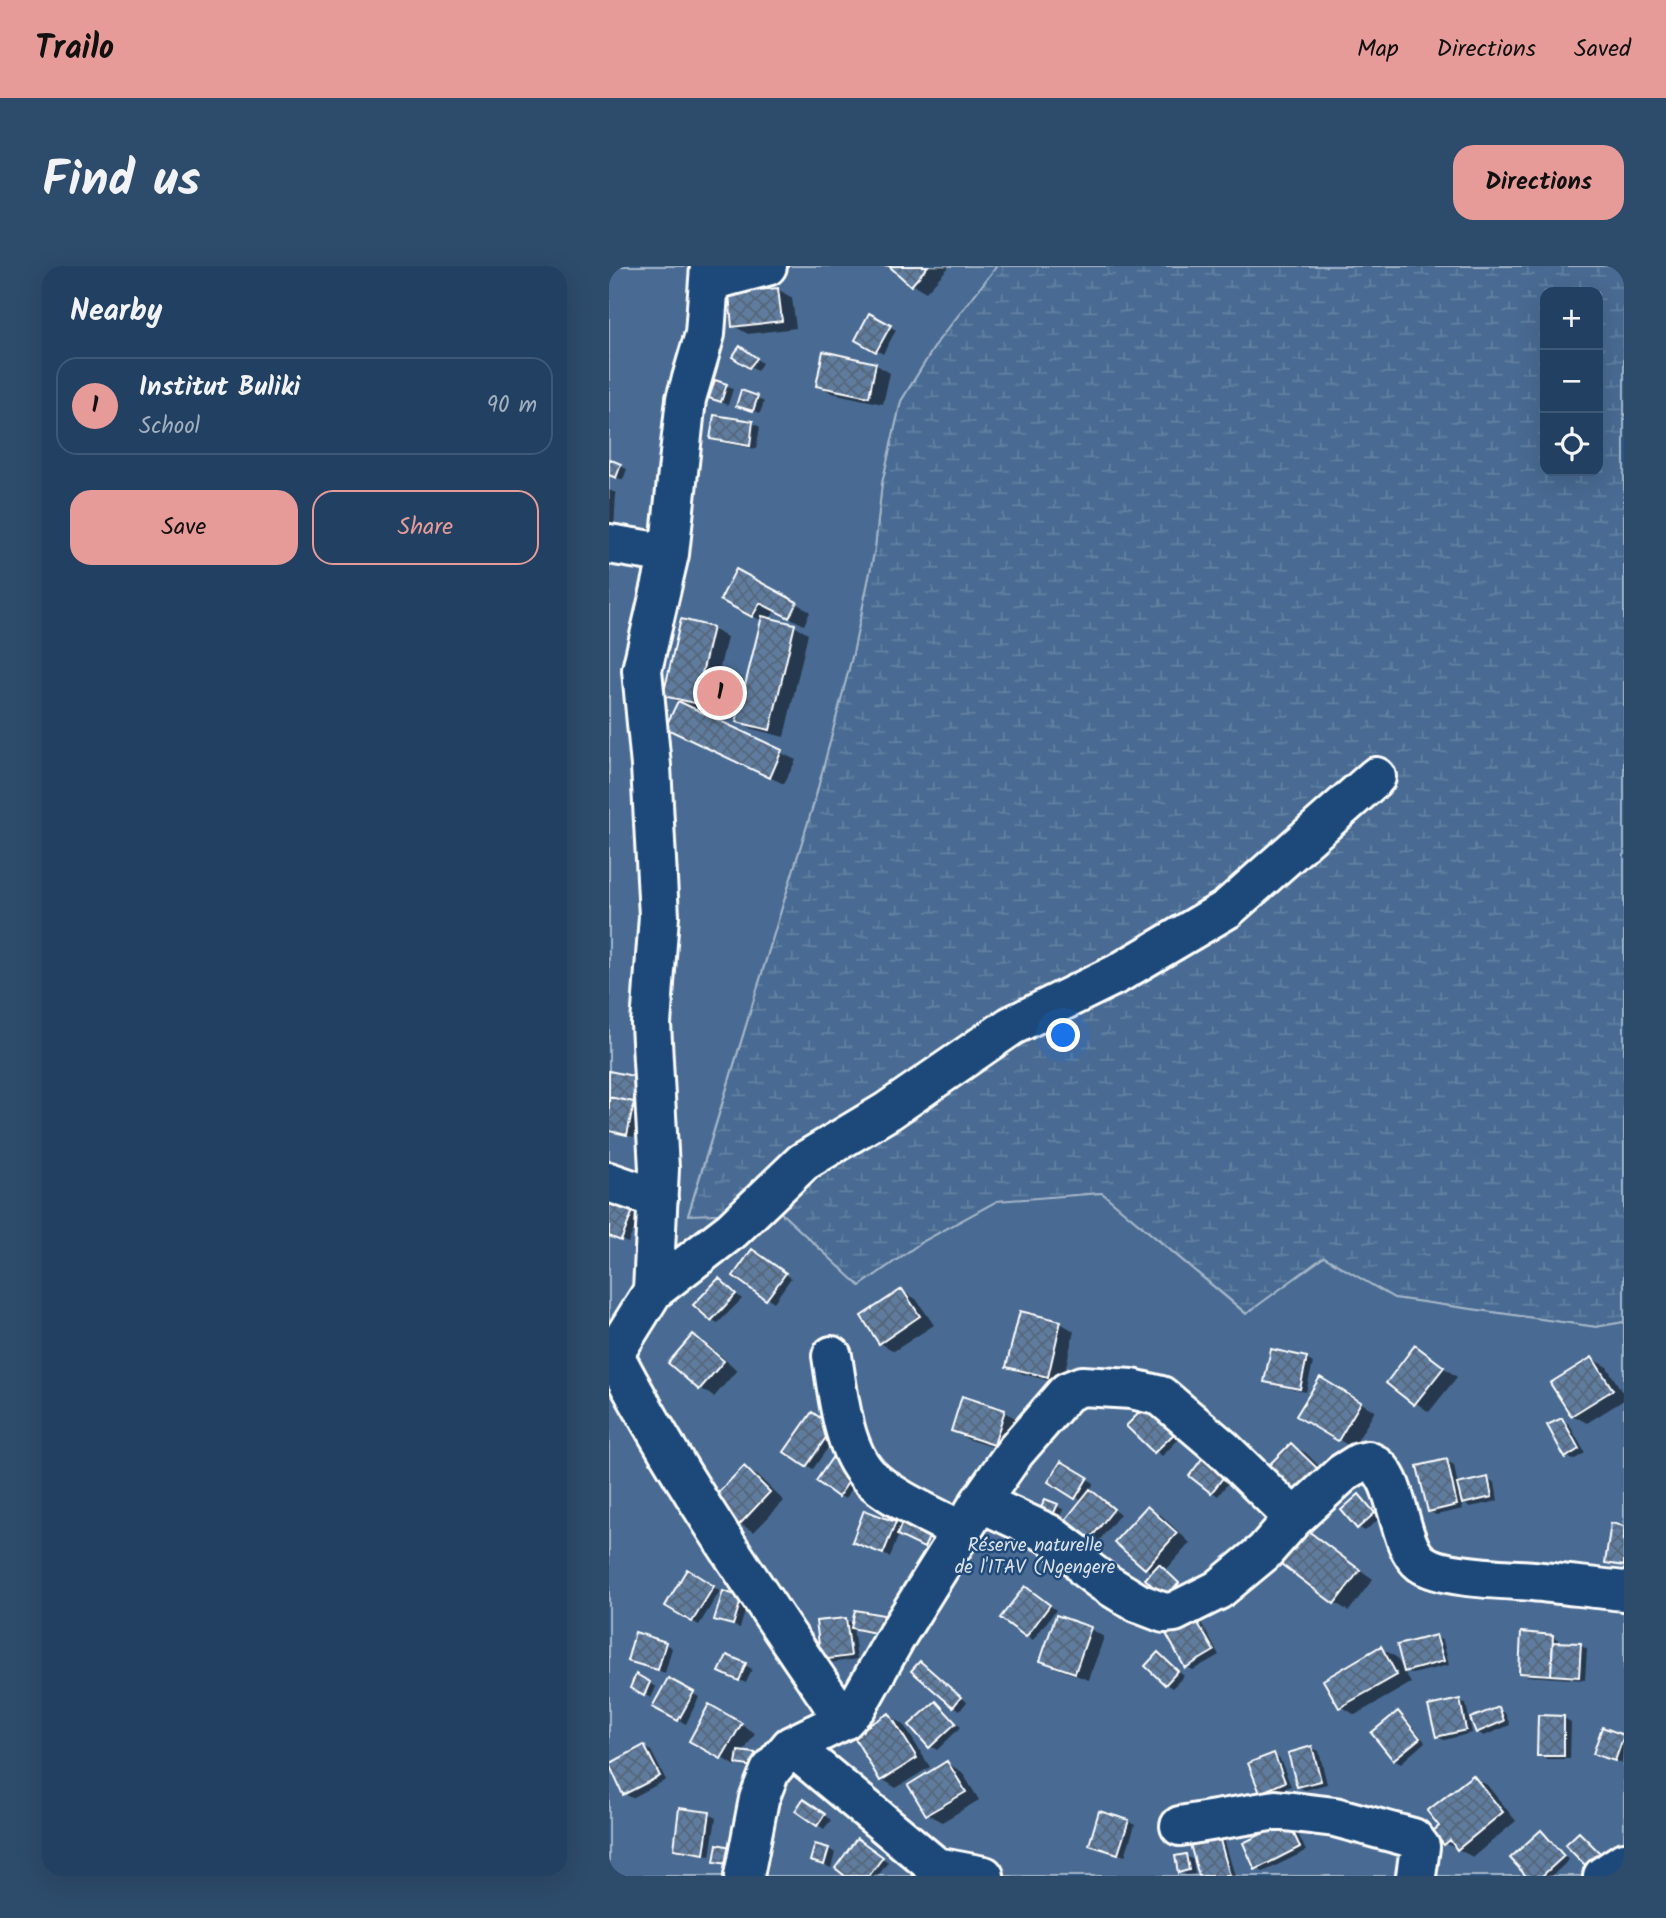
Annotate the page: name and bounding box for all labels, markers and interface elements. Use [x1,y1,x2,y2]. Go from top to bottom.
text: Trailo [35,23,114,76]
text: Map [1357,30,1399,69]
text: Directions [1437,30,1536,69]
text: Saved [1574,30,1631,69]
text: Find us [42,143,200,221]
button: Directions [1453,145,1624,220]
map controls [1540,287,1603,476]
button: + [1540,287,1603,350]
text: Nearby [70,288,162,336]
button: − [1540,350,1603,413]
text: Institut Buliki [139,367,300,409]
text: 1 [92,388,98,424]
text: 90 m [487,388,537,424]
text: School [139,409,200,445]
button: locate [1540,413,1603,476]
button: Save [70,490,298,565]
button: Share [312,490,539,565]
pin: 1 [697,667,743,719]
your location [1046,1018,1080,1052]
park label: Réserve naturelle de l'ITAV (Ngengere [955,1531,1116,1583]

